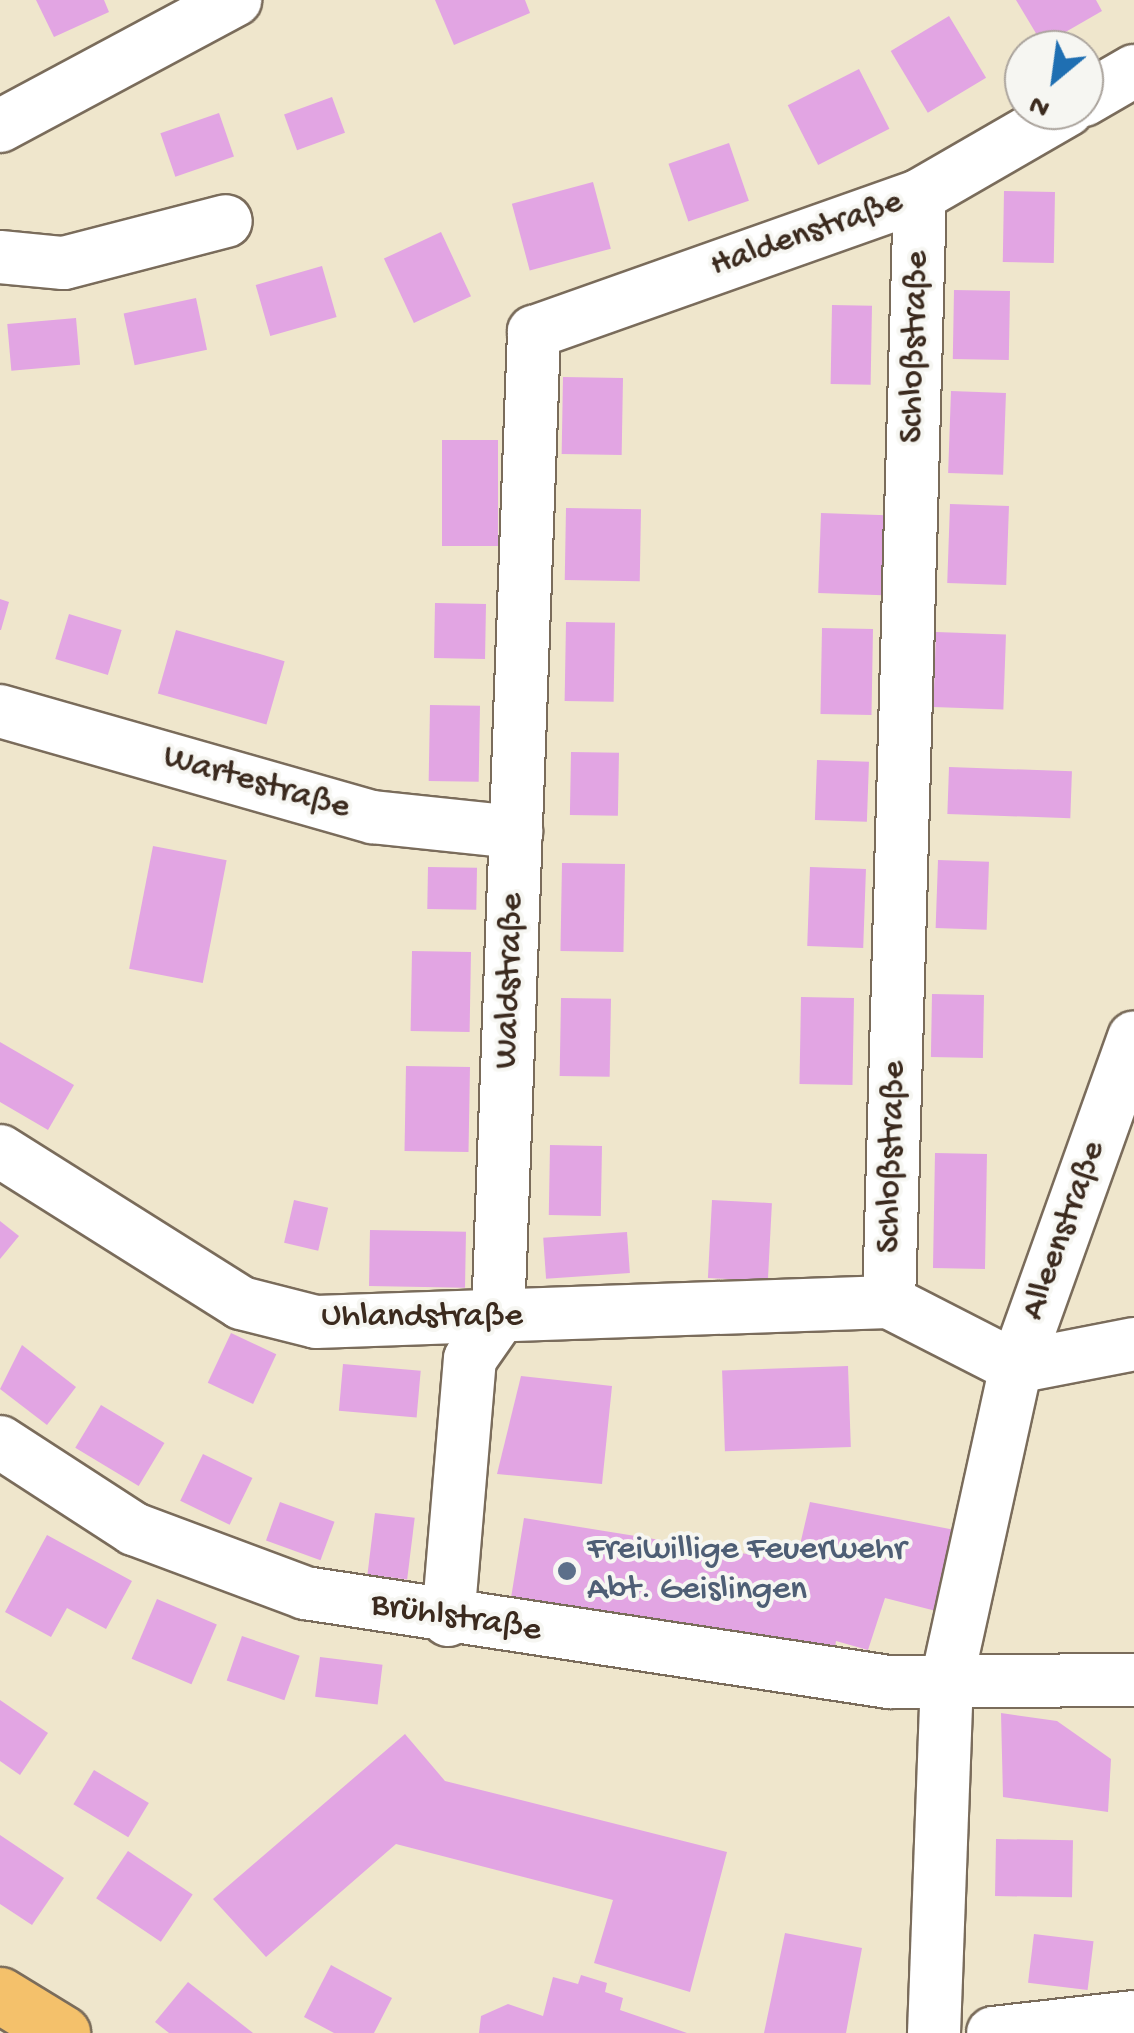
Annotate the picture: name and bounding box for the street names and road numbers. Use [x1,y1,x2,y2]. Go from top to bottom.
street label: Haldenstraße [705,182,909,288]
street label: Schloßstraße [892,250,940,444]
street label: Wartestraße [158,737,354,831]
street label: Waldstraße [487,892,535,1070]
street label: Schloßstraße [869,1060,917,1254]
street label: Alleenstraße [1013,1136,1117,1326]
street label: Uhlandstraße [321,1297,523,1339]
street label: Brühlstraße [368,1585,544,1653]

